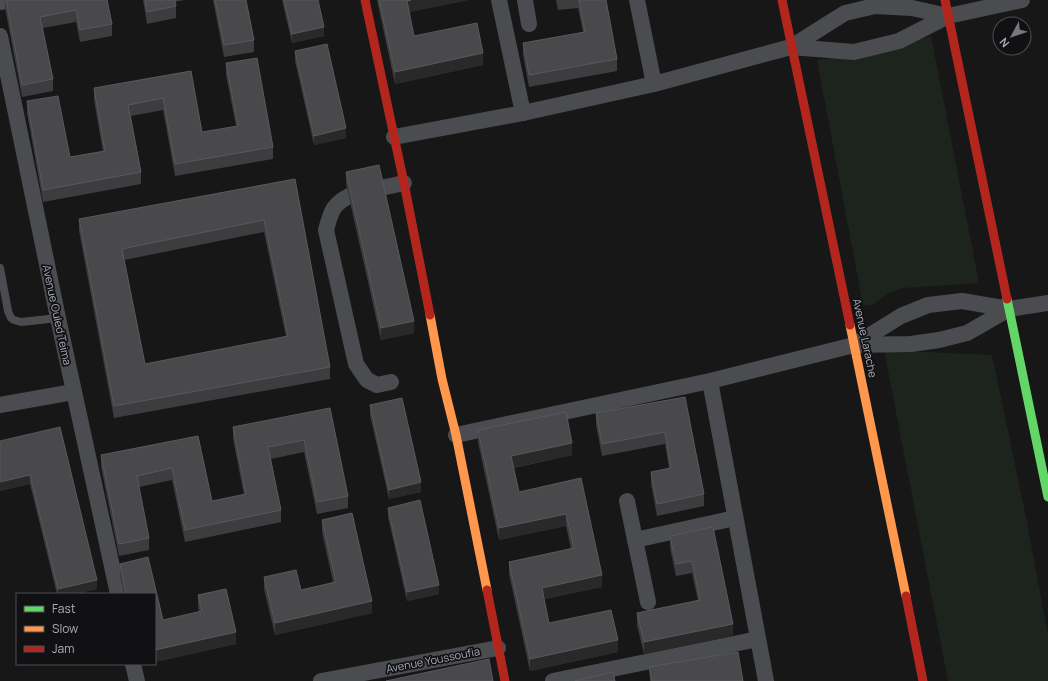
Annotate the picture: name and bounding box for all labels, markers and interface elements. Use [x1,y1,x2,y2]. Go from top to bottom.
north arrow [992,16,1032,56]
text: N [996,35,1012,51]
street label: Avenue Ouled Teima [40,263,75,366]
street label: Avenue Larache [850,297,881,379]
legend [16,593,156,665]
text: Fast [52,600,76,617]
text: Slow [52,620,78,637]
text: Jam [52,640,74,657]
street label: Avenue Youssoufia [385,643,481,676]

